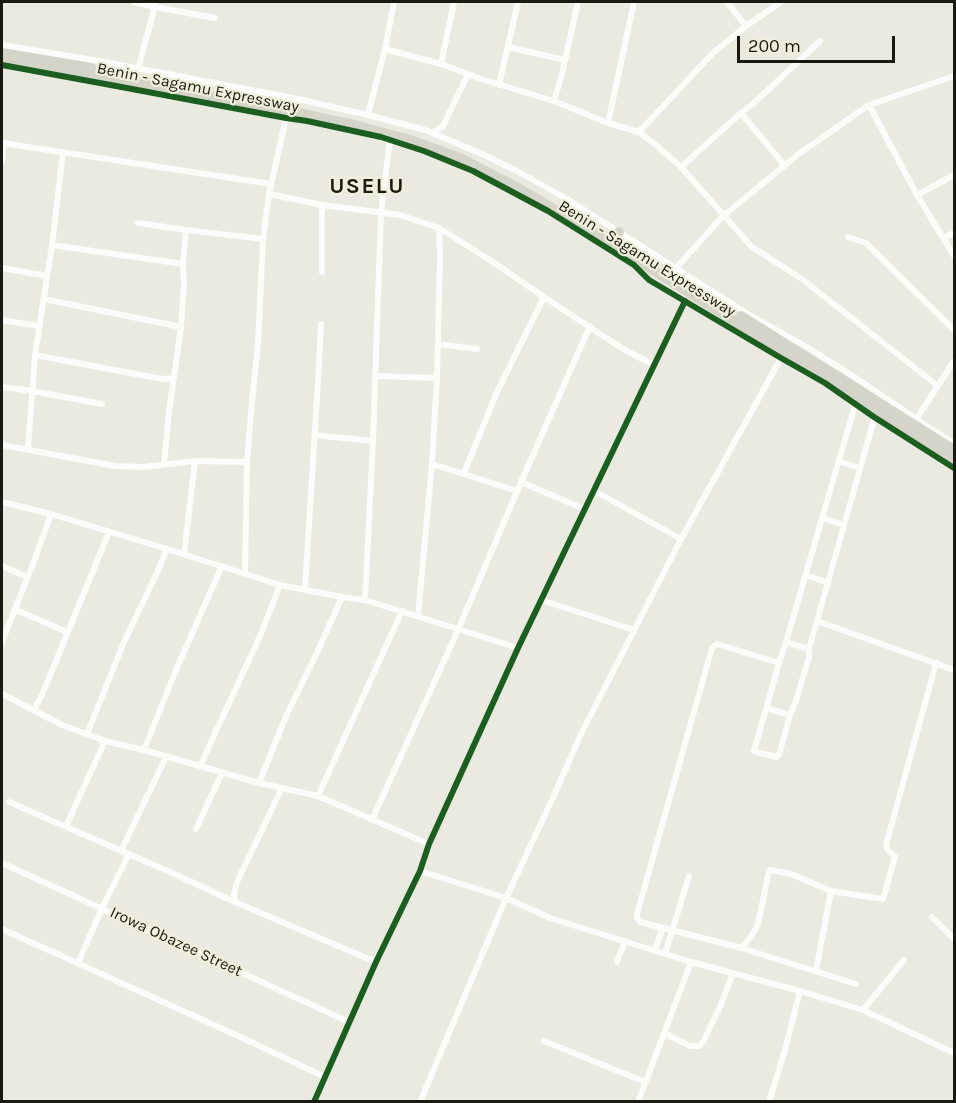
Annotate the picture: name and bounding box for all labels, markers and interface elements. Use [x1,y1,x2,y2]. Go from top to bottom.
scale bar [740,24,898,62]
text: 200 m [748,35,801,57]
street label: Benin - Sagamu Expressway [95,59,301,117]
district label: USELU [329,174,405,200]
street label: Benin - Sagamu Expressway [555,196,739,322]
street label: Irowa Obazee Street [107,903,245,981]

